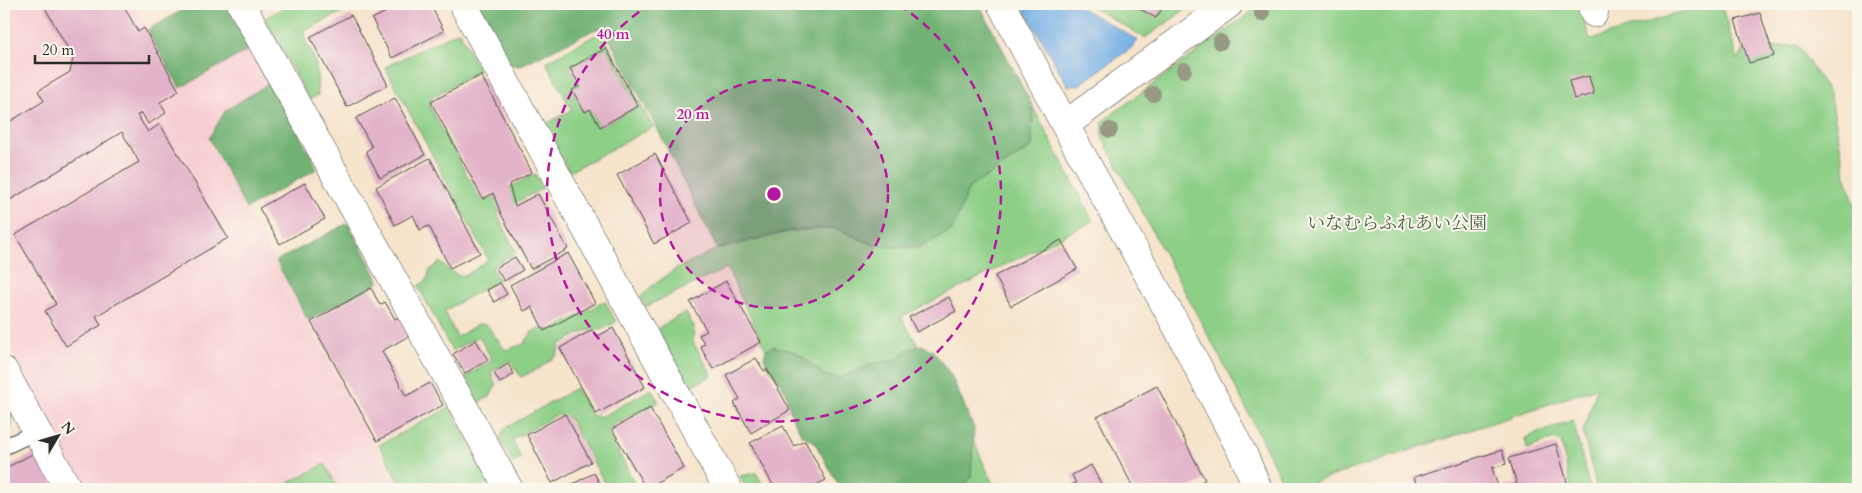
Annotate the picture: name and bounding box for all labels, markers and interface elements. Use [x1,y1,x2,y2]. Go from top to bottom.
text: 40 m [596,24,630,44]
scale bar [35,32,149,64]
text: 20 m [42,40,74,60]
text: 20 m [676,104,710,124]
centre of rings [765,185,783,203]
park label: いなむらふれあい公園 [1307,211,1487,236]
north arrow [32,410,82,460]
text: N [57,418,79,439]

